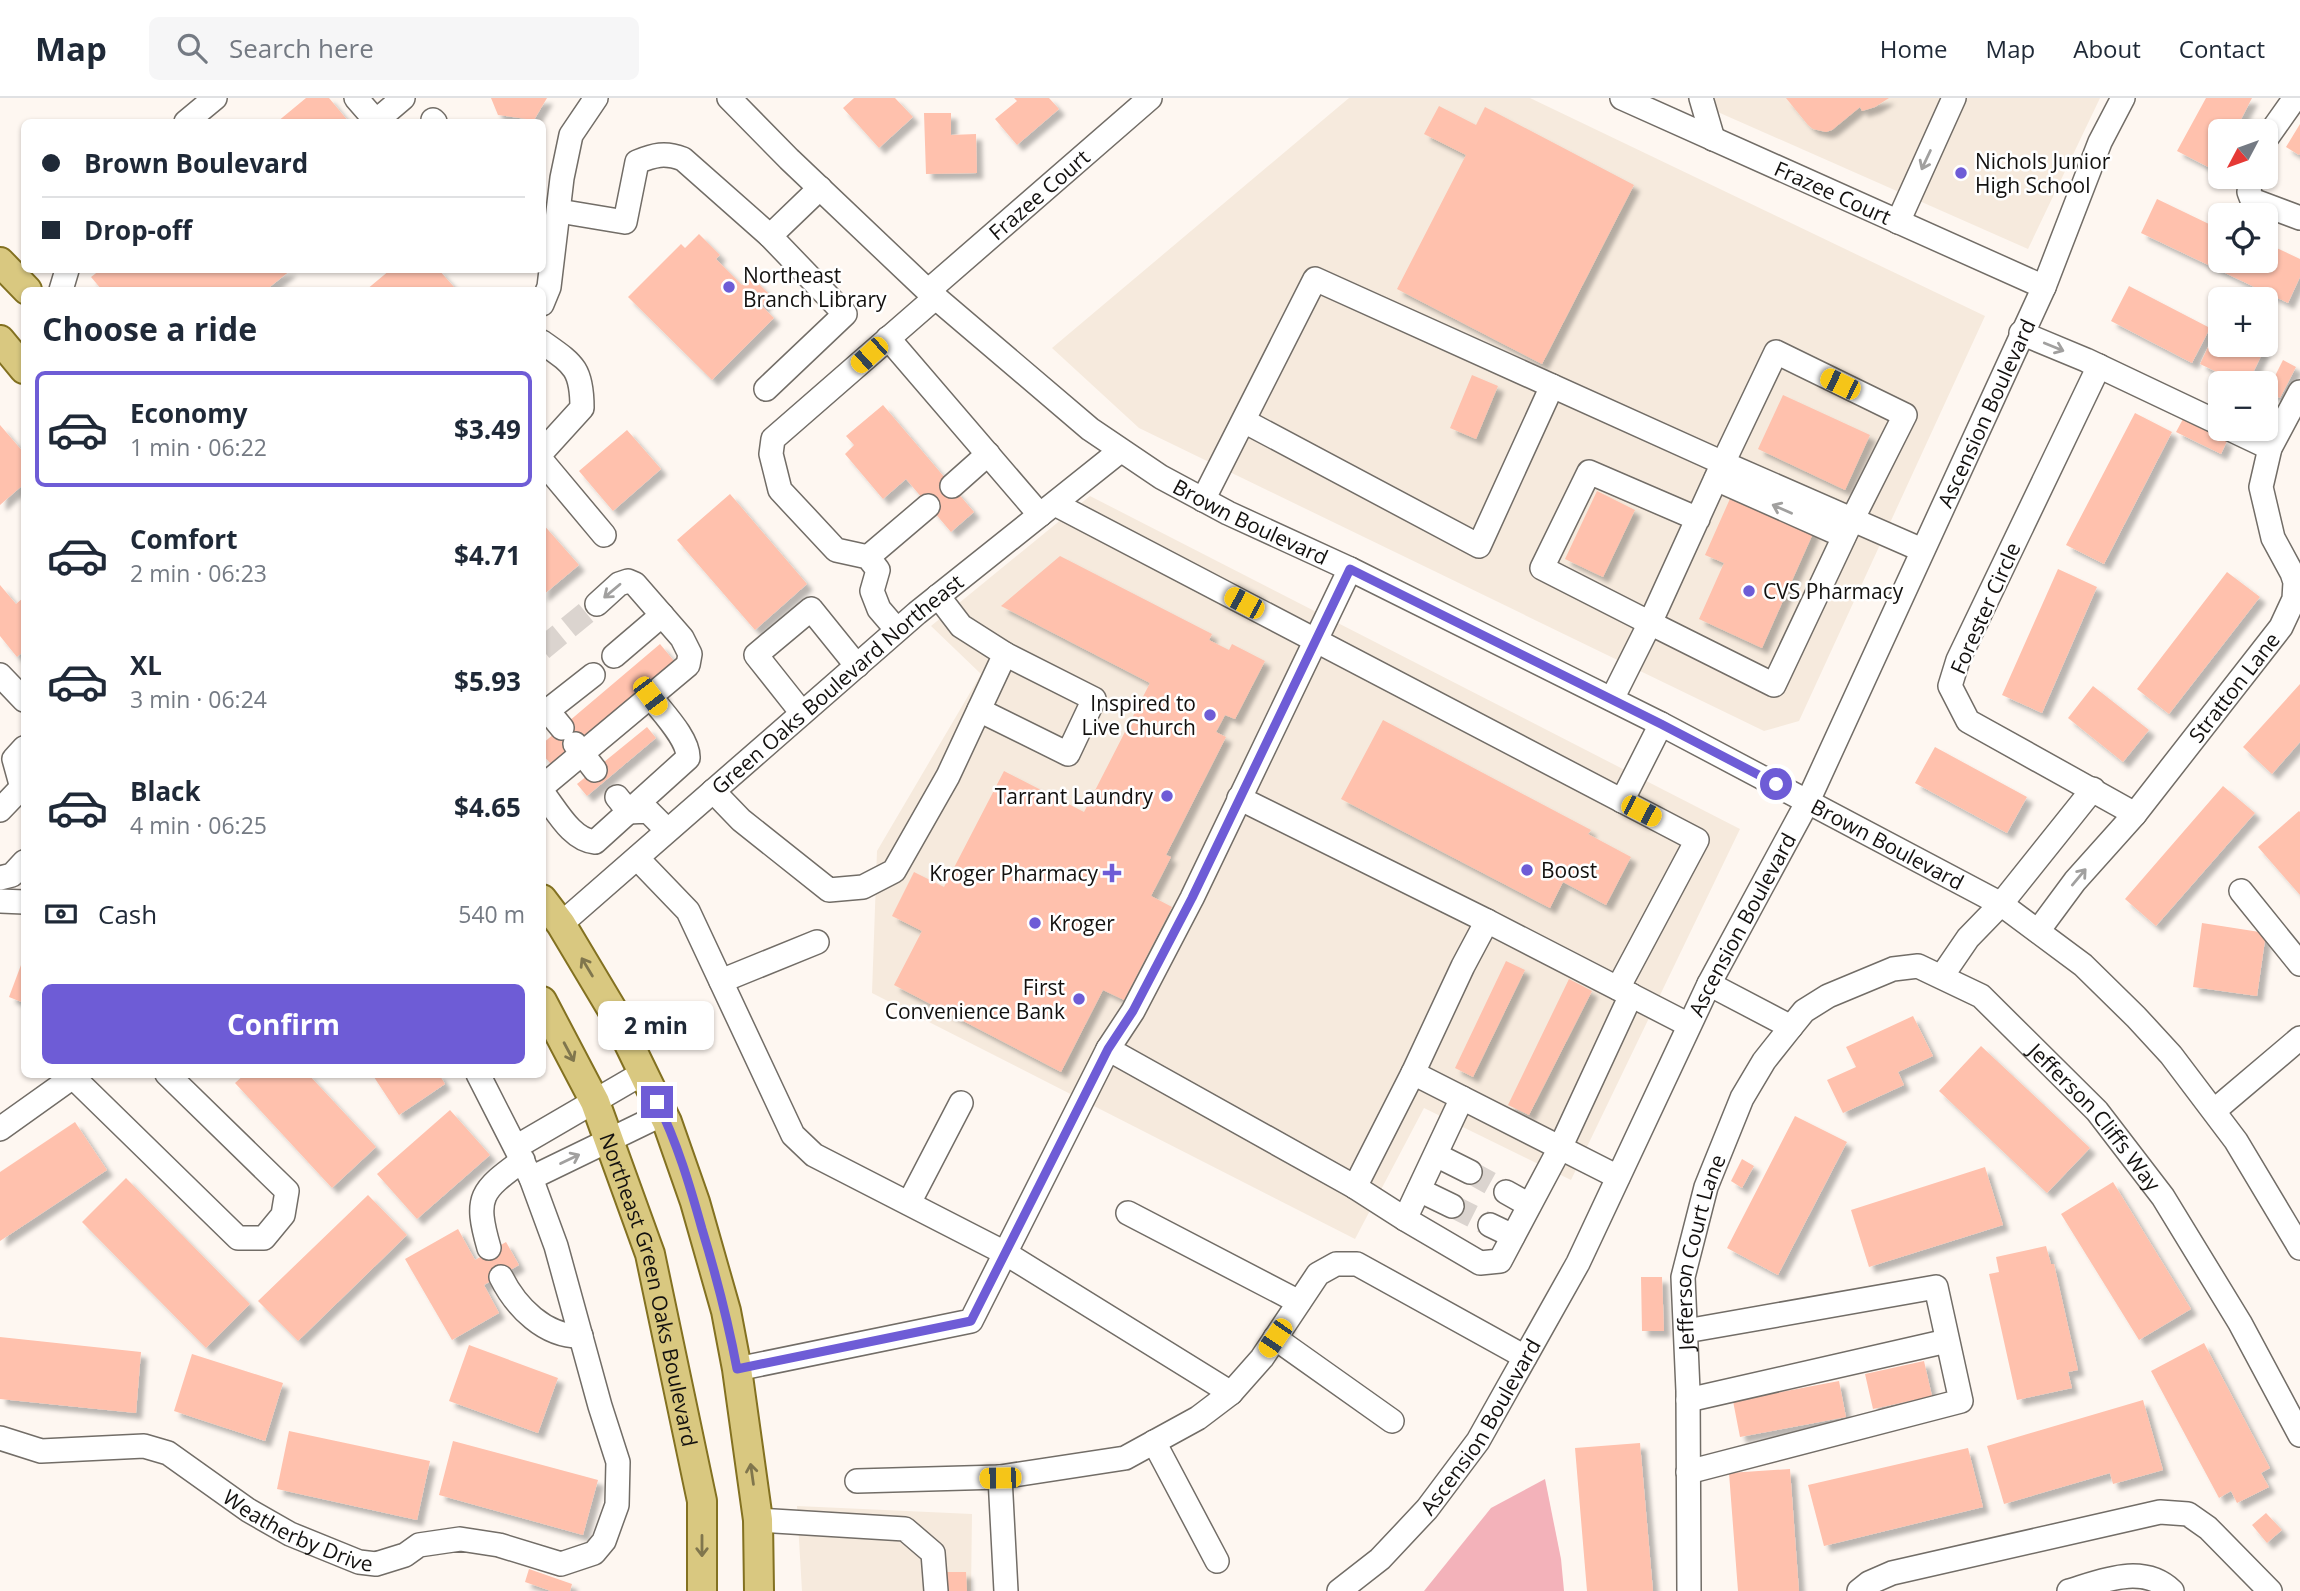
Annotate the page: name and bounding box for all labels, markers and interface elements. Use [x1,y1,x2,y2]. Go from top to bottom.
search box [149,17,639,80]
text: Map [35,26,107,71]
icon: search [173,29,211,67]
text: Search here [229,30,374,66]
text: Home [1880,32,1948,65]
text: Map [1986,32,2035,65]
text: About [2073,32,2141,65]
text: Contact [2179,32,2265,65]
north arrow [2208,119,2278,189]
map controls [2208,119,2278,441]
street label: Frazee Court [983,143,1095,246]
text: Brown Boulevard [84,145,308,181]
place label: Nichols Junior High School [1975,147,2111,199]
one-way arrow [1919,149,1932,170]
street label: Frazee Court [1770,154,1896,231]
marker: Nichols Junior High School [1953,165,1969,181]
button: locate [2208,203,2278,273]
text: Drop-off [84,212,192,248]
place label: Northeast Branch Library [743,261,887,313]
marker: Northeast Branch Library [721,279,737,295]
button: + [2208,287,2278,357]
text: Choose a ride [42,307,257,350]
street label: Ascension Boulevard [1931,314,2041,512]
car [847,333,892,377]
one-way arrow [2042,341,2064,354]
car [1817,365,1864,403]
button: − [2208,371,2278,441]
text: Economy [130,395,248,431]
icon: car [46,398,109,461]
text: $3.49 [454,411,521,447]
text: 1 min · 06:22 [130,431,267,463]
street label: Brown Boulevard [1168,472,1333,571]
one-way arrow [1772,502,1793,515]
text: Comfort [130,521,237,557]
icon: car [46,524,109,587]
text: $4.71 [454,537,521,573]
street label: Forester Circle [1943,538,2027,678]
text: 2 min · 06:23 [130,557,267,589]
street label: Green Oaks Boulevard Northeast [705,568,969,800]
place label: CVS Pharmacy [1763,577,1904,605]
one-way arrow [603,583,621,599]
marker: CVS Pharmacy [1741,583,1757,599]
car [1221,584,1268,622]
street label: Stratton Lane [2182,626,2286,748]
text: XL [130,647,162,683]
icon: car [46,650,109,713]
text: $5.93 [454,663,521,699]
car [629,673,672,719]
text: 3 min · 06:24 [130,683,267,715]
place label: Inspired to Live Church [1081,689,1196,741]
marker: Inspired to Live Church [1202,707,1218,723]
route start [1760,768,1792,800]
text: Black [130,773,201,809]
icon: car [46,776,109,839]
place label: Tarrant Laundry [995,782,1153,810]
marker: Tarrant Laundry [1159,788,1175,804]
text: $4.65 [454,789,521,825]
car [1618,792,1665,830]
street label: Brown Boulevard [1806,792,1969,896]
text: 4 min · 06:25 [130,809,267,841]
street label: Ascension Boulevard [1682,828,1802,1021]
place label: Boost [1541,856,1597,884]
place label: Kroger Pharmacy [929,859,1098,887]
marker: Boost [1519,862,1535,878]
marker: Kroger Pharmacy [1104,865,1120,881]
one-way arrow [2072,869,2087,887]
icon: cash [42,895,80,933]
text: Cash [98,896,157,932]
text: 540 m [458,898,525,930]
place label: Kroger [1049,909,1115,937]
marker: Kroger [1027,915,1043,931]
one-way arrow [579,958,593,978]
place label: First Convenience Bank [885,973,1065,1025]
button: Confirm [42,984,525,1064]
marker: First Convenience Bank [1071,991,1087,1007]
callout: 2 min [599,1000,715,1049]
text: 2 min [624,1009,688,1041]
street label: Jefferson Cliffs Way [2021,1036,2167,1197]
one-way arrow [562,1041,576,1061]
route end [641,1086,673,1118]
street label: Northeast Green Oaks Boulevard [593,1129,704,1449]
street label: Jefferson Court Lane [1669,1150,1732,1353]
one-way arrow [559,1152,580,1165]
car [1255,1315,1296,1361]
street label: Ascension Boulevard [1414,1333,1547,1520]
one-way arrow [745,1463,758,1486]
car [979,1467,1022,1489]
street label: Weatherby Drive [218,1483,374,1578]
one-way arrow [695,1534,709,1557]

